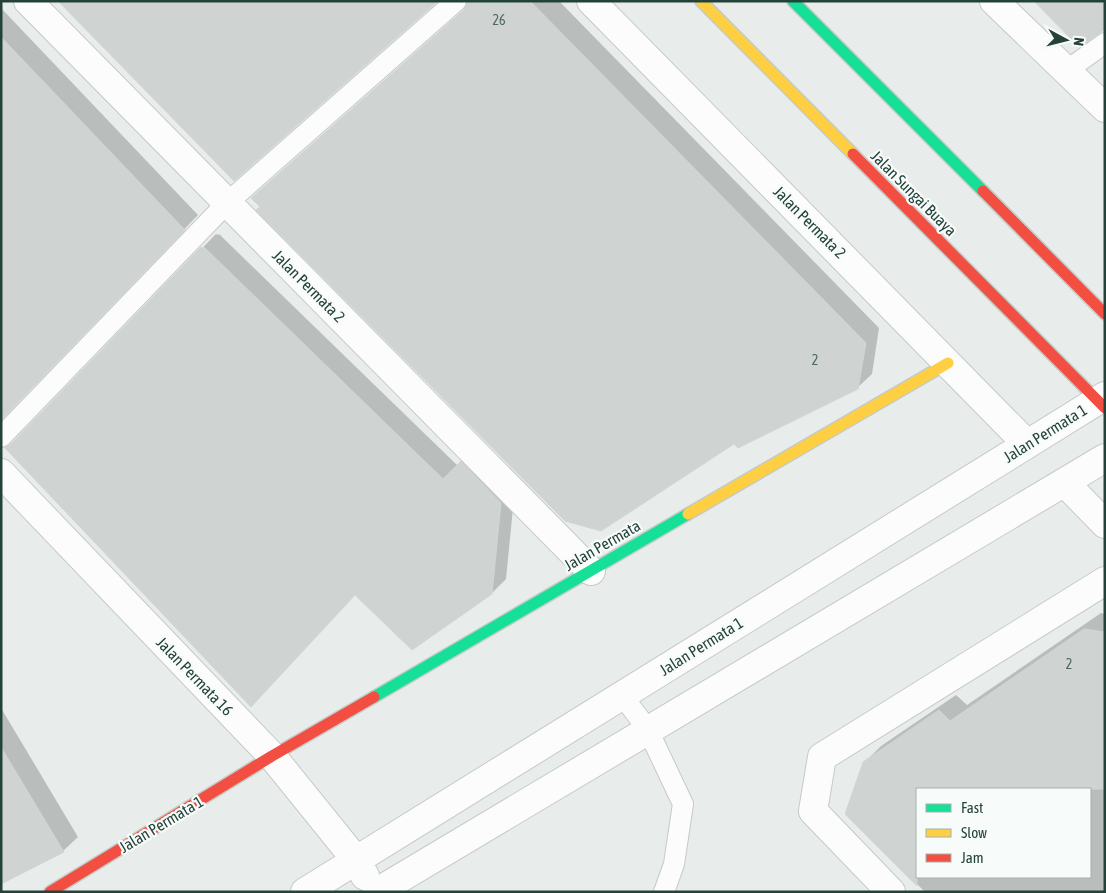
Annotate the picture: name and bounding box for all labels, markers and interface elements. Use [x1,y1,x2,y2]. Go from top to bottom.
house number: 26 [492,12,506,28]
north arrow [1041,15,1091,65]
text: N [1070,37,1087,47]
street label: Jalan Sungai Buaya [867,147,960,240]
street label: Jalan Permata 2 [770,182,850,262]
street label: Jalan Permata 2 [269,246,349,326]
house number: 2 [812,352,818,368]
street label: Jalan Permata 1 [1000,400,1090,466]
street label: Jalan Permata [561,516,643,574]
street label: Jalan Permata 1 [656,613,746,679]
street label: Jalan Permata 16 [153,633,237,719]
house number: 2 [1066,656,1072,672]
legend [916,788,1091,878]
street label: Jalan Permata 1 [116,792,206,856]
text: Fast [961,799,983,816]
text: Slow [961,824,987,841]
text: Jam [961,849,984,866]

